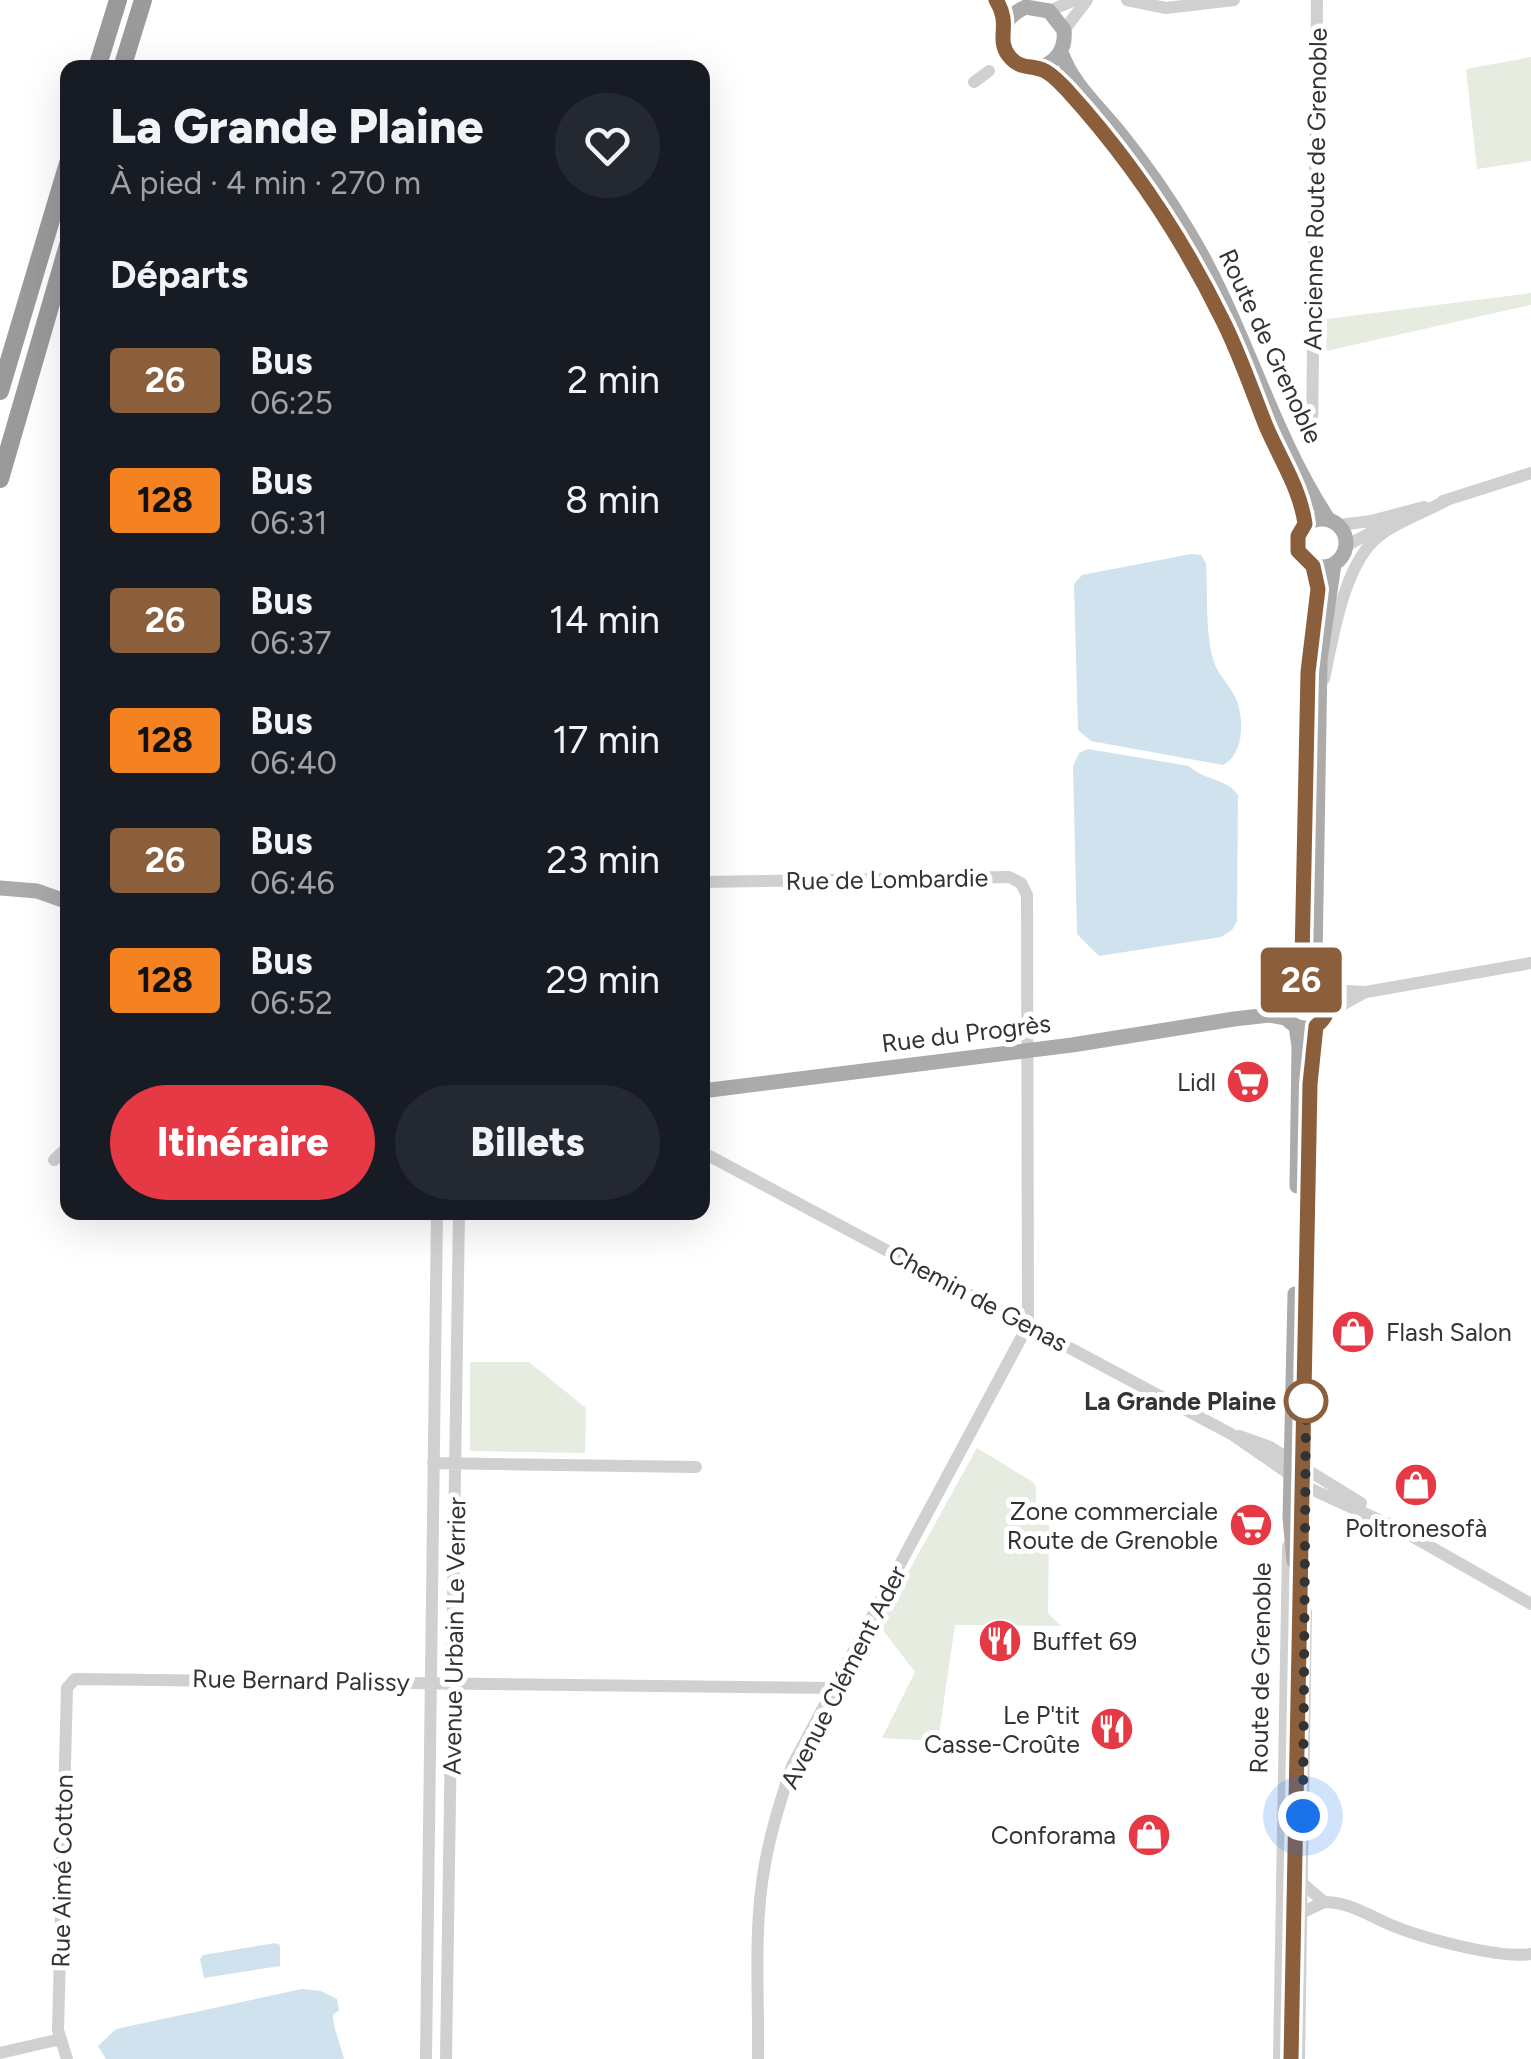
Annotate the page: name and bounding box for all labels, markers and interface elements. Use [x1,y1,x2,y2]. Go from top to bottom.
street label: Ancienne Route de Grenoble [1297,27,1333,351]
button: heart [555,93,660,198]
text: La Grande Plaine [110,97,483,155]
text: À pied · 4 min · 270 m [110,164,421,202]
street label: Route de Grenoble [1213,244,1329,448]
text: Départs [110,252,248,298]
text: Bus [250,338,313,384]
text: 2 min [567,357,660,403]
text: 26 [145,359,185,401]
text: 06:25 [250,384,333,422]
text: Bus [250,458,313,504]
text: 8 min [565,477,660,523]
text: 128 [137,479,193,521]
text: 06:31 [250,504,327,542]
text: Bus [250,578,313,624]
text: 14 min [549,597,660,643]
text: 26 [145,599,185,641]
text: 06:37 [250,624,331,662]
text: Bus [250,698,313,744]
text: 17 min [552,717,660,763]
text: 128 [137,719,193,761]
text: 06:40 [250,744,337,782]
text: Bus [250,818,313,864]
text: 23 min [546,837,660,883]
text: 26 [145,839,185,881]
street label: Rue de Lombardie [785,862,989,896]
text: 06:46 [250,864,335,902]
text: Bus [250,938,313,984]
line badge: 26 [1256,948,1346,1012]
text: 29 min [546,957,660,1003]
text: 128 [137,959,193,1001]
text: 26 [1281,959,1321,1001]
text: 06:52 [250,984,333,1022]
street label: Rue du Progrès [880,1008,1052,1058]
supermarket icon: Lidl [1225,1059,1271,1105]
place label: Lidl [1177,1067,1216,1097]
button: Itinéraire [110,1085,375,1200]
button: Billets [395,1085,660,1200]
street label: Chemin de Genas [883,1238,1073,1358]
shop icon: Flash Salon [1330,1309,1376,1355]
place label: Flash Salon [1386,1317,1512,1347]
marker: La Grande Plaine [1285,1380,1327,1422]
place label: La Grande Plaine [1084,1386,1276,1416]
shop icon: Poltronesofà [1393,1462,1439,1508]
street label: Avenue Urbain Le Verrier [437,1496,471,1775]
place label: Zone commerciale Route de Grenoble [1007,1496,1218,1555]
supermarket icon: Zone commerciale Route de Grenoble [1228,1502,1274,1548]
place label: Poltronesofà [1345,1513,1487,1543]
street label: Avenue Clément Ader [774,1560,912,1793]
street label: Route de Grenoble [1243,1562,1277,1774]
restaurant icon: Buffet 69 [977,1618,1023,1664]
place label: Buffet 69 [1032,1626,1137,1656]
street label: Rue Bernard Palissy [192,1663,410,1697]
place label: Le P'tit Casse-Croûte [924,1700,1080,1759]
restaurant icon: Le P'tit Casse-Croûte [1089,1706,1135,1752]
street label: Rue Aimé Cotton [45,1774,79,1968]
your location [1278,1791,1328,1841]
shop icon: Conforama [1126,1812,1172,1858]
place label: Conforama [991,1820,1116,1850]

